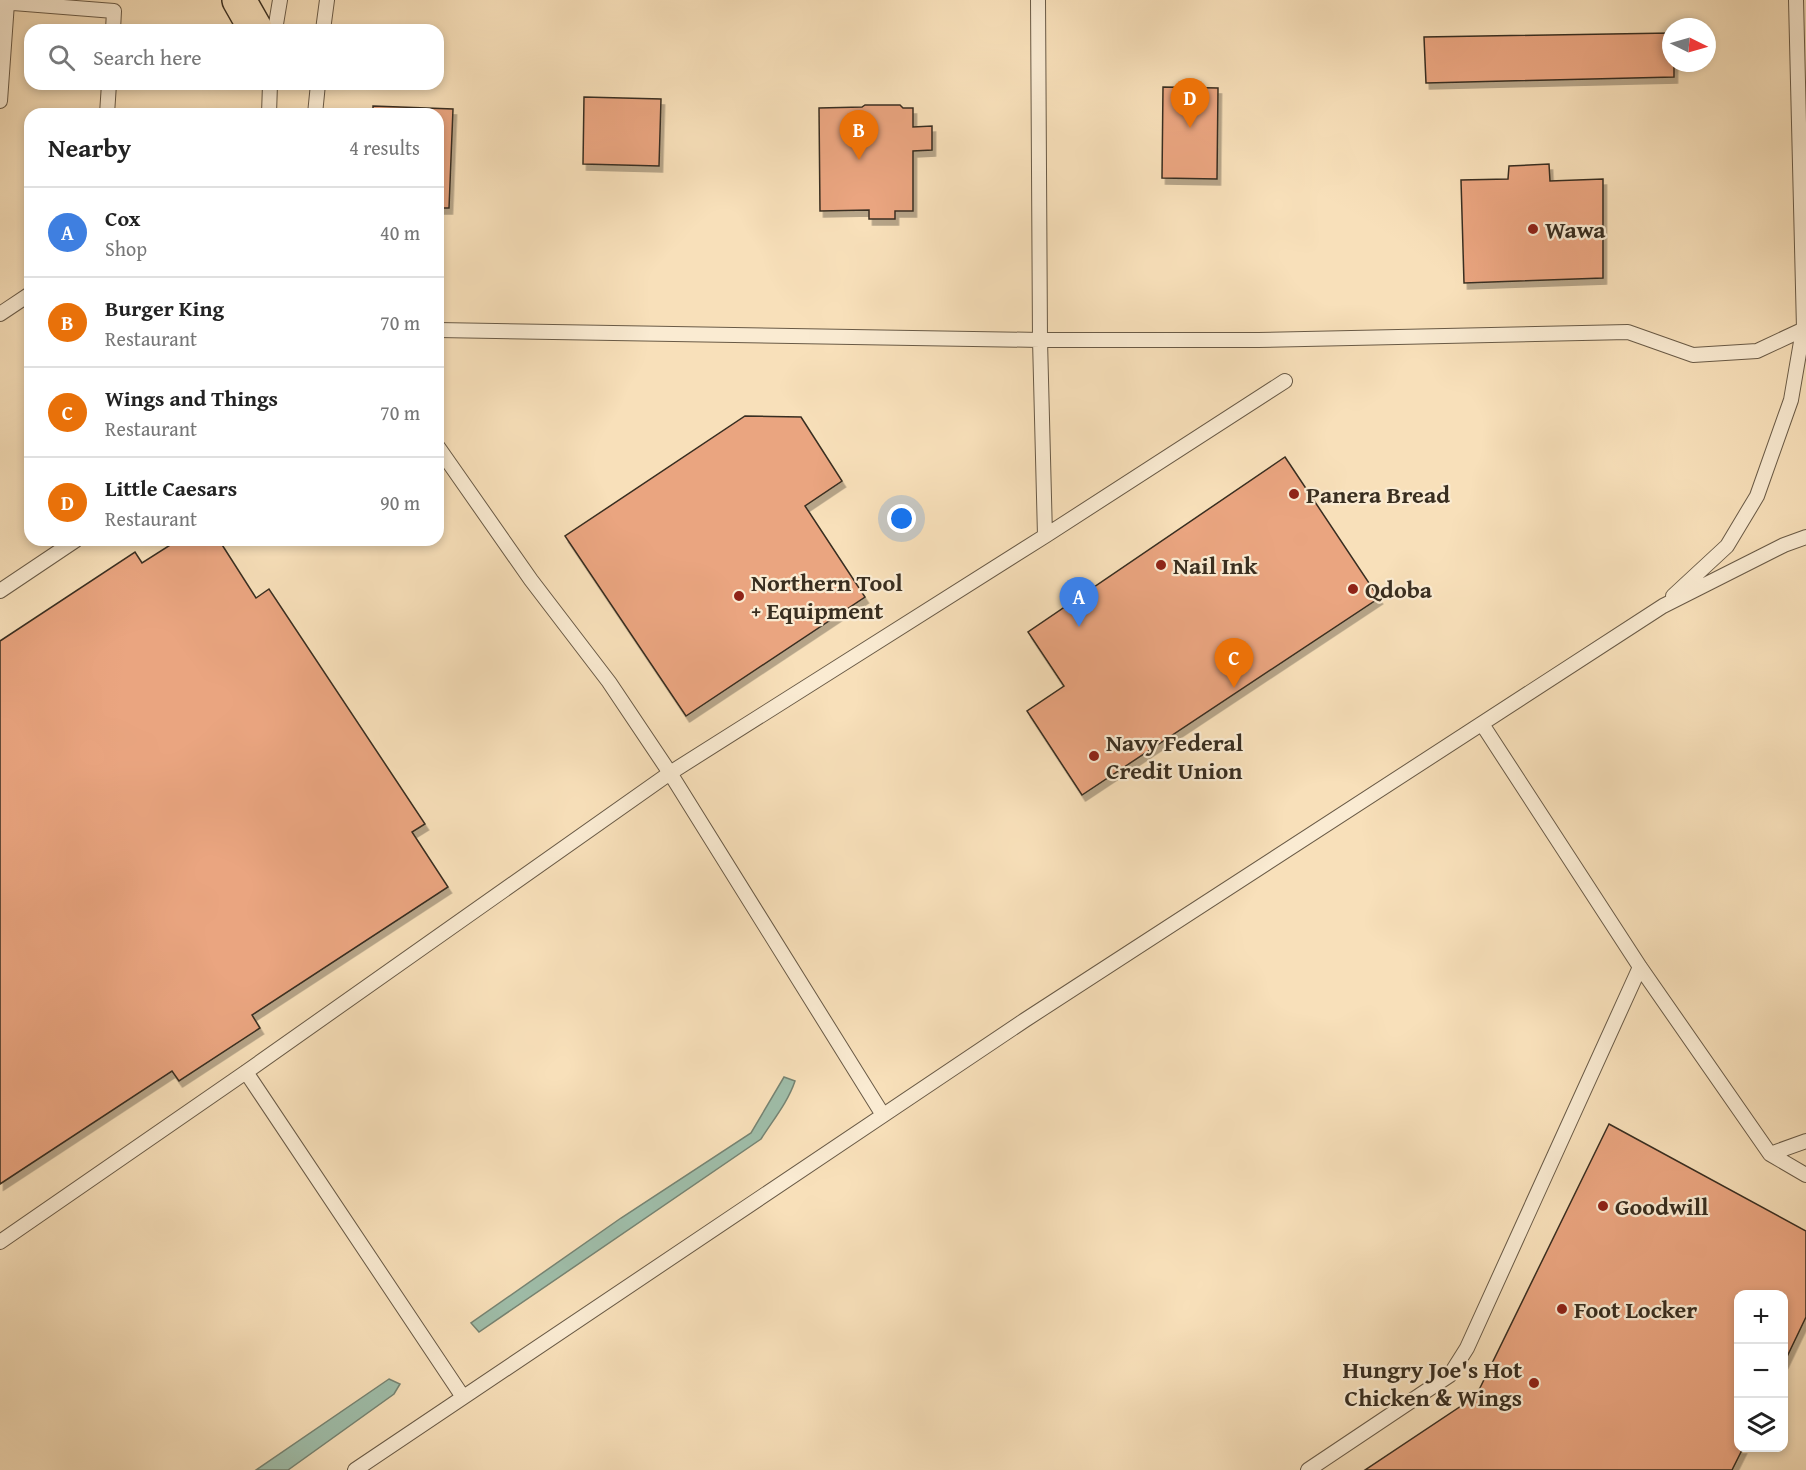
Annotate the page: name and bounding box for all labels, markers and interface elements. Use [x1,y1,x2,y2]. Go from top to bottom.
north arrow [1662,18,1716,72]
search box [24,24,444,90]
icon: search [45,41,78,74]
text: Search here [93,41,202,73]
pin: D [1170,78,1210,128]
pin: B [840,110,878,160]
text: Nearby [48,128,131,167]
text: 4 results [349,133,420,162]
text: Cox [105,202,140,234]
place label: Wawa [1545,212,1606,247]
text: A [61,218,74,247]
text: 40 m [380,218,420,247]
marker: Wawa [1526,222,1540,236]
text: Shop [105,234,147,263]
text: Burger King [105,292,224,324]
text: B [61,308,74,337]
text: 70 m [380,308,420,337]
text: Restaurant [105,324,197,353]
text: Wings and Things [105,382,278,414]
text: C [62,398,73,427]
text: 70 m [380,398,420,427]
text: Restaurant [105,414,197,443]
text: Little Caesars [105,472,237,504]
place label: Panera Bread [1306,477,1450,512]
marker: Panera Bread [1287,487,1301,501]
text: D [61,488,74,517]
text: 90 m [380,488,420,517]
text: Restaurant [105,504,197,533]
your location [887,504,916,533]
place label: Nail Ink [1173,548,1258,583]
marker: Nail Ink [1154,558,1168,572]
place label: Northern Tool + Equipment [751,565,903,628]
place label: Qdoba [1365,572,1433,607]
pin: A [1060,578,1098,627]
marker: Qdoba [1346,582,1360,596]
marker: Northern Tool + Equipment [732,589,746,603]
pin: C [1214,638,1254,688]
place label: Navy Federal Credit Union [1106,725,1244,788]
marker: Navy Federal Credit Union [1087,749,1101,763]
place label: Goodwill [1615,1189,1709,1224]
marker: Goodwill [1596,1199,1610,1213]
map controls [1734,1290,1788,1452]
button: + [1734,1290,1788,1344]
place label: Foot Locker [1574,1292,1697,1327]
marker: Foot Locker [1555,1302,1569,1316]
button: − [1734,1344,1788,1398]
place label: Hungry Joe's Hot Chicken & Wings [1343,1352,1522,1415]
marker: Hungry Joe's Hot Chicken & Wings [1527,1376,1541,1390]
button: layers [1734,1398,1788,1452]

